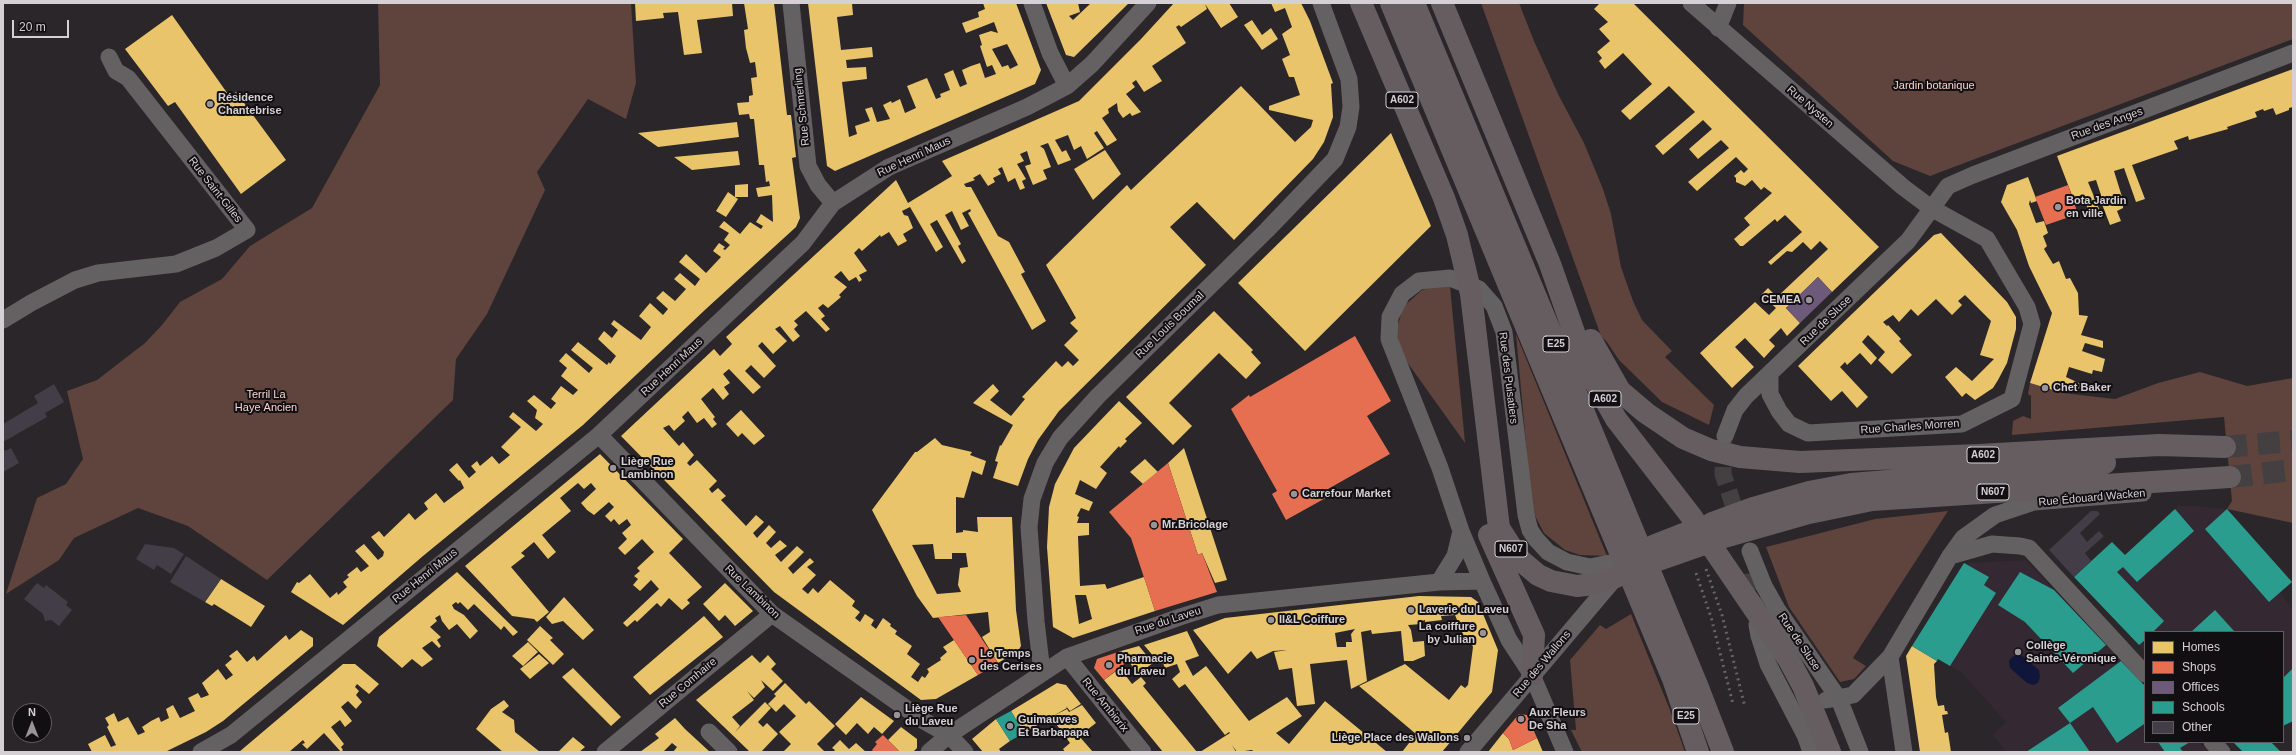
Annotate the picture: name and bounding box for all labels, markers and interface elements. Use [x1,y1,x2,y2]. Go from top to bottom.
scale bar [14,12,71,38]
text: 20 m [19,20,46,34]
street label: Rue Schmerling [791,67,813,147]
park label: Jardin botanique [1893,79,1975,93]
street label: Rue Nysten [1784,83,1836,131]
place label: Résidence Chantebrise [218,91,282,117]
road number: A602 [1386,92,1418,108]
marker: Résidence Chantebrise [205,99,215,109]
street label: Rue des Anges [2069,105,2145,143]
street label: Rue Henri Maus [875,134,953,180]
street label: Rue Saint-Gilles [185,155,245,225]
place label: Bota Jardin en ville [2066,194,2127,220]
marker: Bota Jardin en ville [2053,202,2063,212]
street label: Rue Louis Boumal [1133,289,1207,361]
place label: CEMEA [1761,293,1801,307]
street label: Rue de Sluse [1798,293,1854,349]
marker: CEMEA [1804,295,1814,305]
street label: Rue des Puisatiers [1496,331,1520,425]
street label: Rue Henri Maus [638,335,706,399]
road number: E25 [1543,336,1569,352]
place label: Chet Baker [2053,381,2111,395]
marker: Chet Baker [2040,383,2050,393]
park label: Terril La Haye Ancien [235,388,297,414]
road number: A602 [1589,391,1621,407]
street label: Rue Charles Morren [1860,417,1960,437]
road number: A602 [1967,447,1999,463]
place label: Liège Rue Lambinon [621,455,674,481]
marker: Liège Rue Lambinon [608,463,618,473]
road number: N607 [1977,484,2009,500]
place label: Carrefour Market [1302,487,1391,501]
street label: Rue Édouard Wacken [2038,487,2146,509]
marker: Carrefour Market [1289,489,1299,499]
place label: Mr.Bricolage [1162,518,1228,532]
marker: Mr.Bricolage [1149,520,1159,530]
road number: N607 [1495,541,1527,557]
street label: Rue Henri Maus [390,546,460,606]
street label: Rue Lambinon [722,562,782,622]
place label: Laverie du Laveu [1419,603,1509,617]
street label: Rue du Laveu [1133,604,1203,638]
marker: Laverie du Laveu [1406,605,1416,615]
street label: Rue de Sluse [1775,611,1823,673]
place label: Il&L Coiffure [1279,613,1345,627]
marker: Il&L Coiffure [1266,615,1276,625]
place label: La coiffure by Julian [1419,620,1475,646]
marker: La coiffure by Julian [1478,628,1488,638]
street label: Rue des Wallons [1510,628,1574,700]
legend [2144,631,2284,743]
place label: Collège Sainte-Véronique [2026,639,2116,665]
text: Homes [2182,640,2220,654]
place label: Le Temps des Cerises [980,647,1042,673]
marker: Collège Sainte-Véronique [2013,647,2023,657]
place label: Pharmacie du Laveu [1117,652,1173,678]
street label: Rue Comhaire [657,655,719,711]
marker: Le Temps des Cerises [967,655,977,665]
marker: Pharmacie du Laveu [1104,660,1114,670]
text: Shops [2182,660,2216,674]
street label: Rue Ambiorix [1079,675,1131,735]
text: Offices [2182,680,2219,694]
text: Schools [2182,700,2225,714]
place label: Liège Rue du Laveu [905,702,958,728]
north arrow [12,703,52,743]
text: N [28,706,36,718]
place label: Aux Fleurs De Sha [1529,706,1586,732]
road number: E25 [1673,708,1699,724]
marker: Liège Rue du Laveu [892,710,902,720]
place label: Guimauves Et Barbapapa [1018,713,1089,739]
marker: Aux Fleurs De Sha [1516,714,1526,724]
text: Other [2182,720,2212,734]
marker: Guimauves Et Barbapapa [1005,721,1015,731]
place label: Liège Place des Wallons [1332,731,1459,745]
marker: Liège Place des Wallons [1462,733,1472,743]

